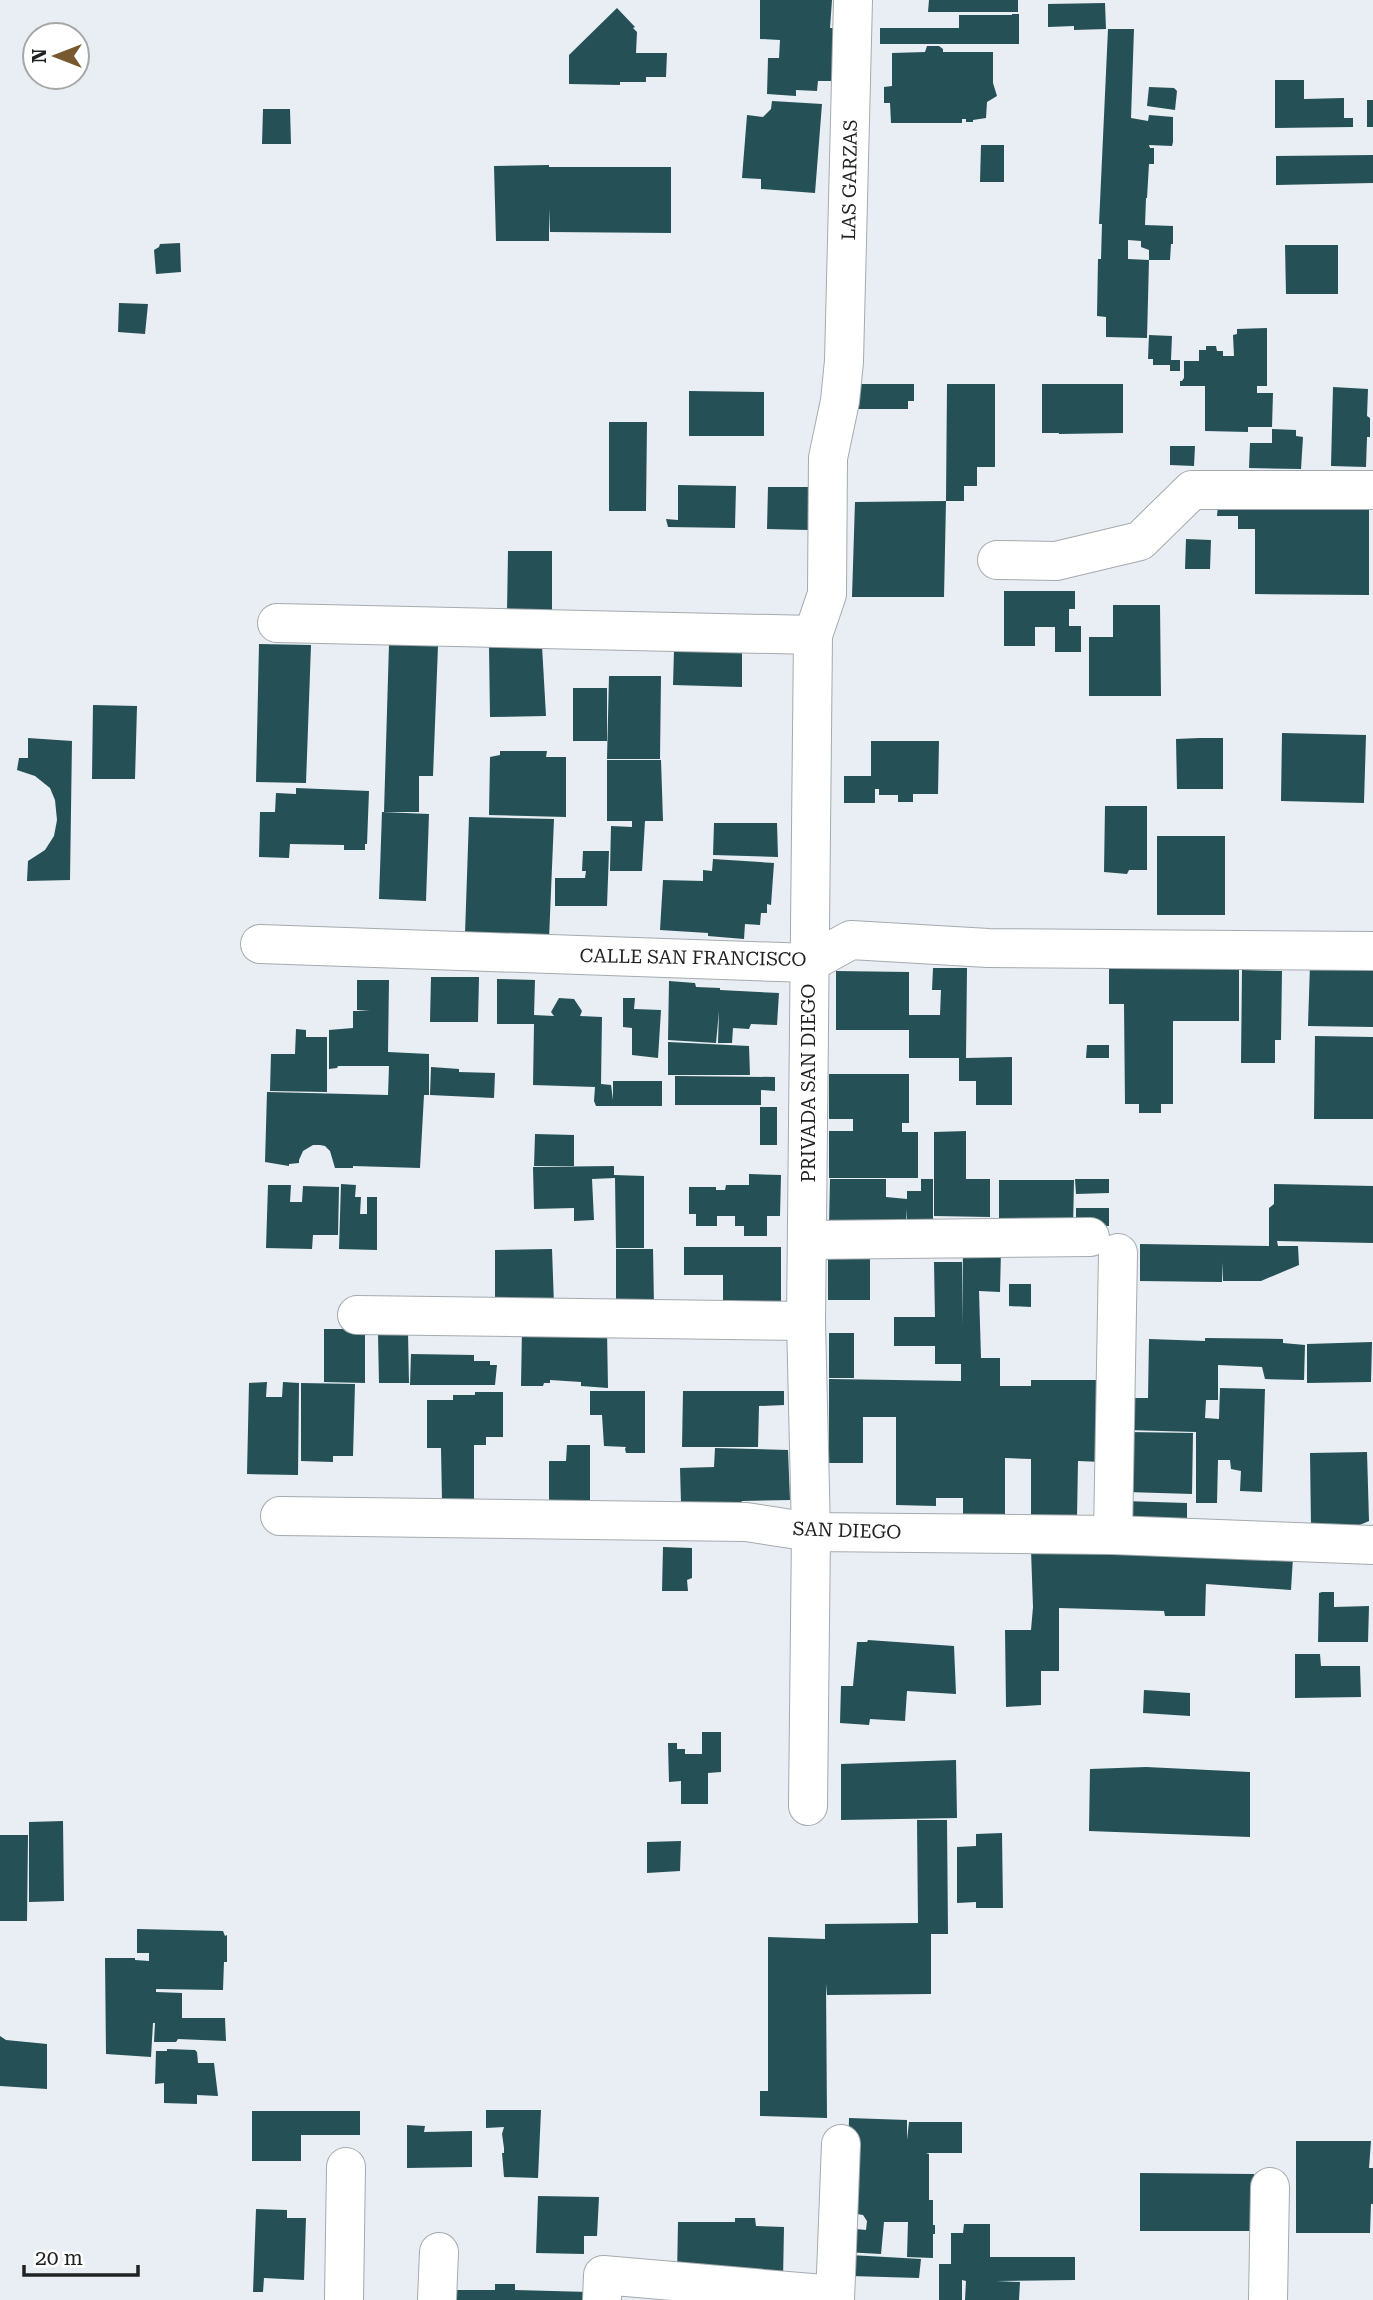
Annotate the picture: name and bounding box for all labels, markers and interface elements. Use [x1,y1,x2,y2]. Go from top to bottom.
north arrow [21,21,91,91]
text: N [28,48,51,63]
street label: LAS GARZAS [837,119,862,241]
street label: CALLE SAN FRANCISCO [579,944,807,971]
street label: PRIVADA SAN DIEGO [797,984,820,1182]
street label: SAN DIEGO [792,1517,902,1544]
scale bar [24,2234,138,2278]
text: 20 m [35,2246,83,2270]

